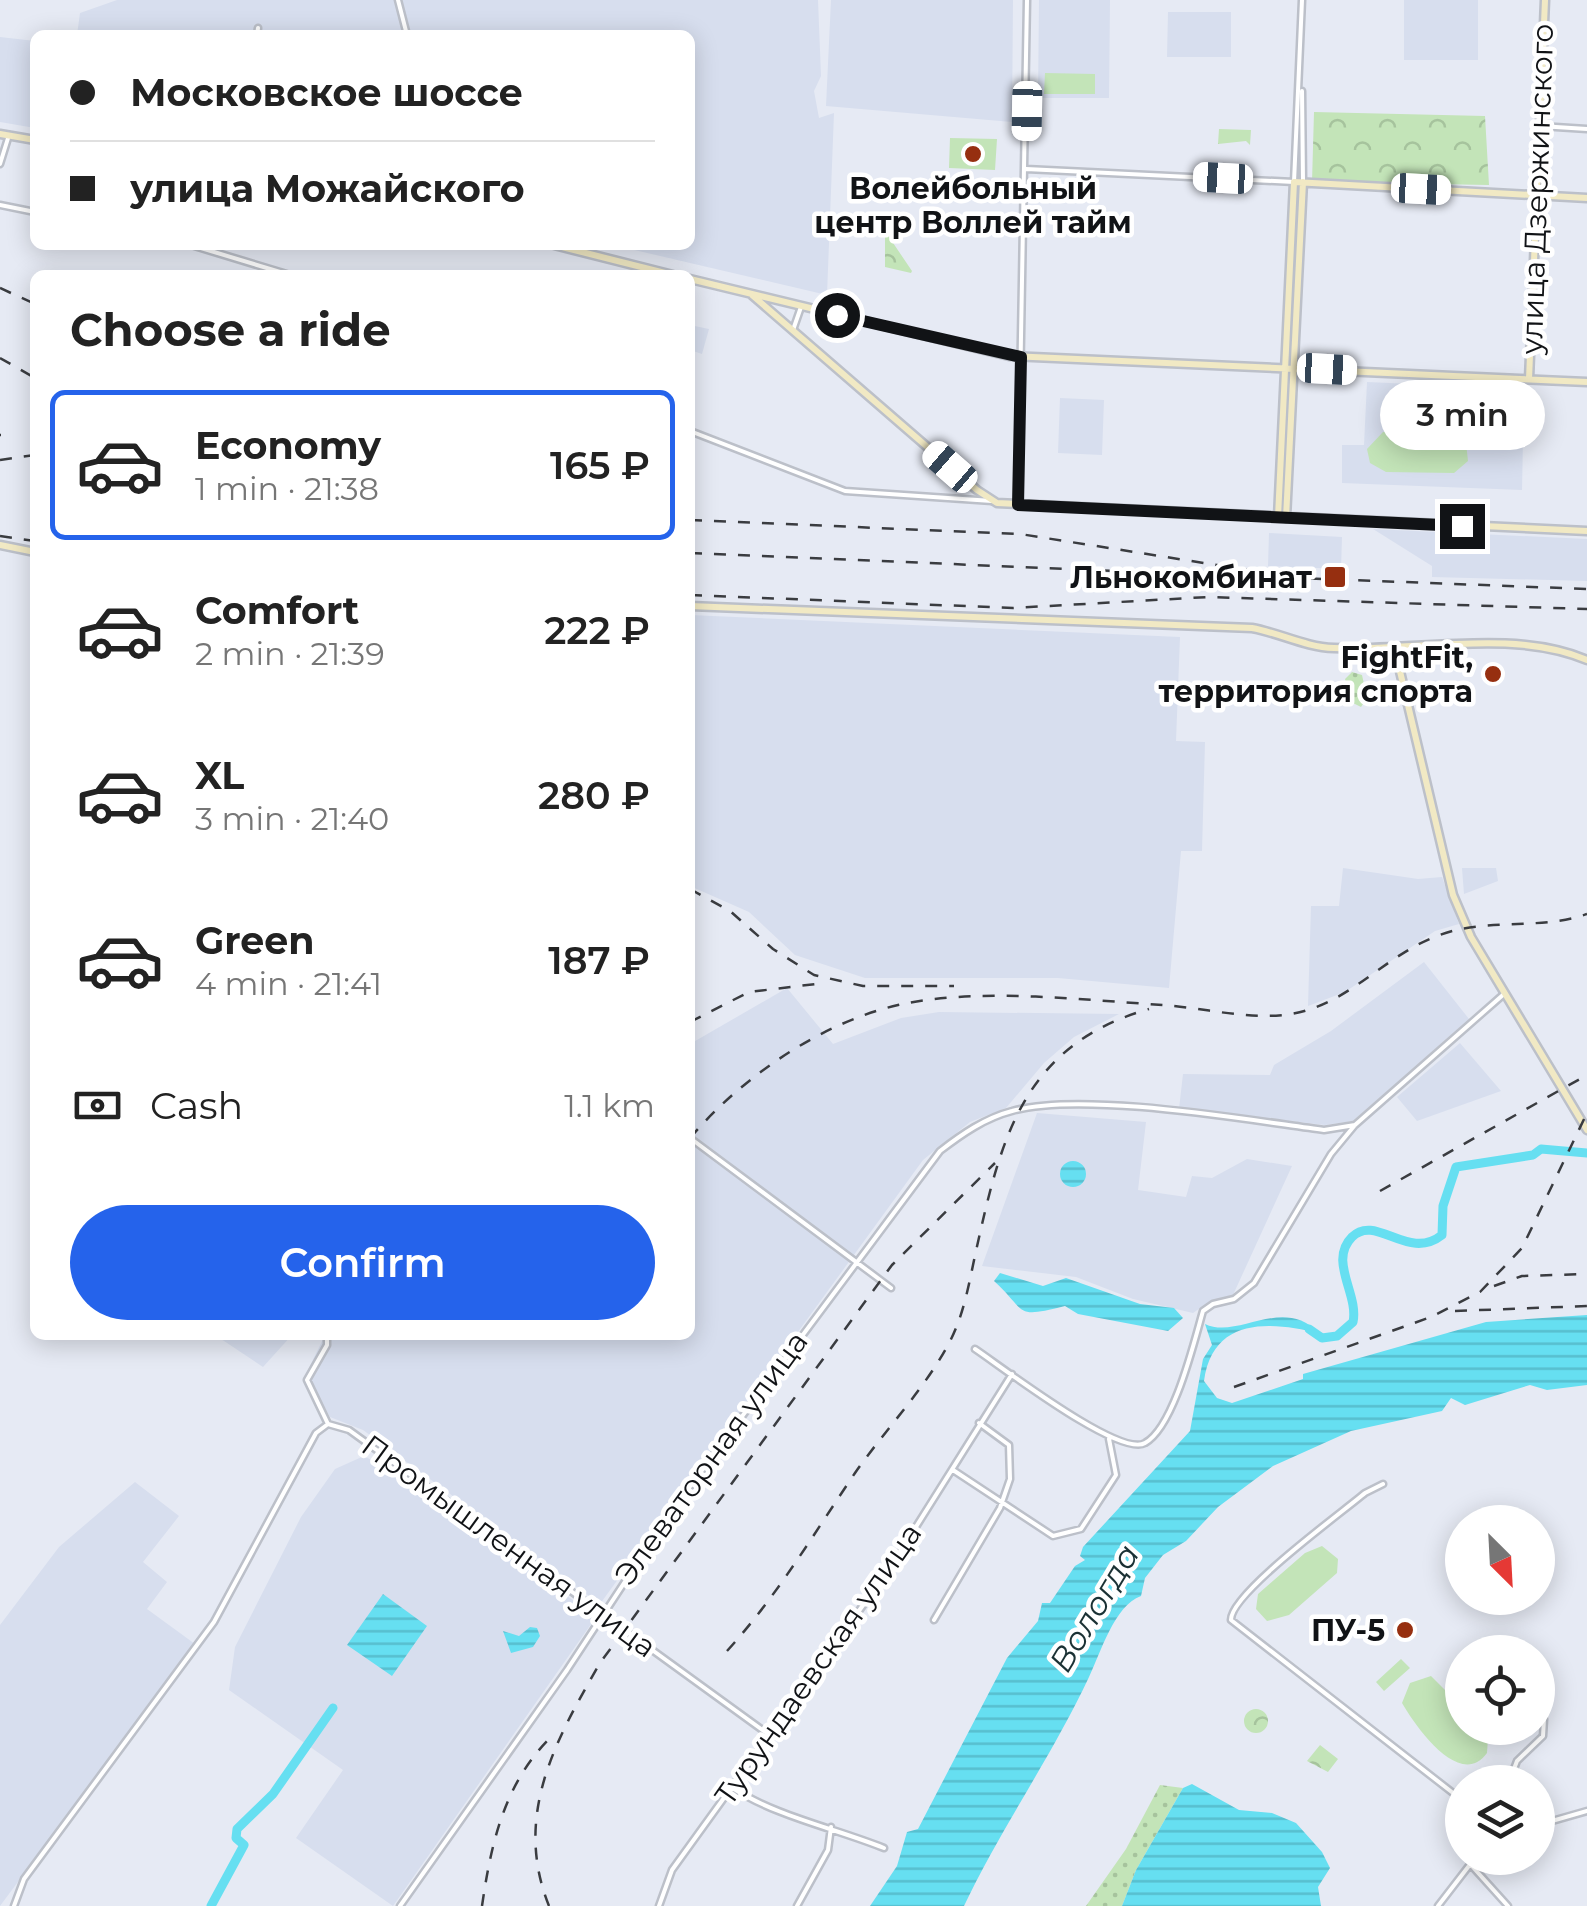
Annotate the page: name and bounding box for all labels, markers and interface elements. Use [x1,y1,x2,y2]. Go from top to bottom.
street label: улица Дзержинского [1513,23,1561,356]
text: Московское шоссе [130,69,523,116]
car [1011,81,1043,141]
marker: Волейбольный центр Воллей тайм [962,143,984,165]
car [1192,161,1254,195]
text: улица Можайского [130,165,525,212]
place label: Волейбольный центр Воллей тайм [814,170,1132,241]
car [1390,172,1452,206]
route start [815,293,860,338]
text: Choose a ride [70,302,391,357]
car [1296,352,1358,386]
callout: 3 min [1380,381,1544,451]
text: 3 min [1416,395,1509,434]
icon: car [75,420,165,510]
text: Economy [195,422,381,469]
car [918,436,982,498]
text: 165 ₽ [550,442,650,489]
text: 1 min · 21:38 [195,469,379,508]
route end [1440,504,1485,549]
place label: Льнокомбинат [1070,559,1312,596]
marker: Льнокомбинат [1322,564,1348,590]
icon: car [75,585,165,675]
text: Comfort [195,587,359,634]
text: 222 ₽ [544,607,650,654]
text: 2 min · 21:39 [195,634,385,673]
place label: FightFit, территория спорта [1159,639,1473,710]
marker: FightFit, территория спорта [1482,663,1504,685]
icon: car [75,750,165,840]
text: XL [195,752,244,799]
text: 280 ₽ [538,772,650,819]
text: 3 min · 21:40 [195,799,389,838]
icon: car [75,915,165,1005]
text: Green [195,917,315,964]
text: 187 ₽ [548,937,650,984]
text: 4 min · 21:41 [195,964,382,1003]
icon: cash [70,1078,125,1133]
text: Cash [150,1082,243,1129]
text: 1.1 km [564,1086,655,1125]
button: Confirm [70,1205,655,1320]
street label: Элеваторная улица [607,1324,815,1592]
street label: Промышленная улица [355,1427,663,1665]
north arrow [1445,1505,1555,1615]
map controls [1445,1505,1555,1875]
street label: Турундаевская улица [707,1516,929,1812]
water label: Вологда [1041,1537,1147,1679]
place label: ПУ-5 [1311,1612,1385,1649]
marker: ПУ-5 [1394,1619,1416,1641]
button: locate [1445,1635,1555,1745]
button: layers [1445,1765,1555,1875]

